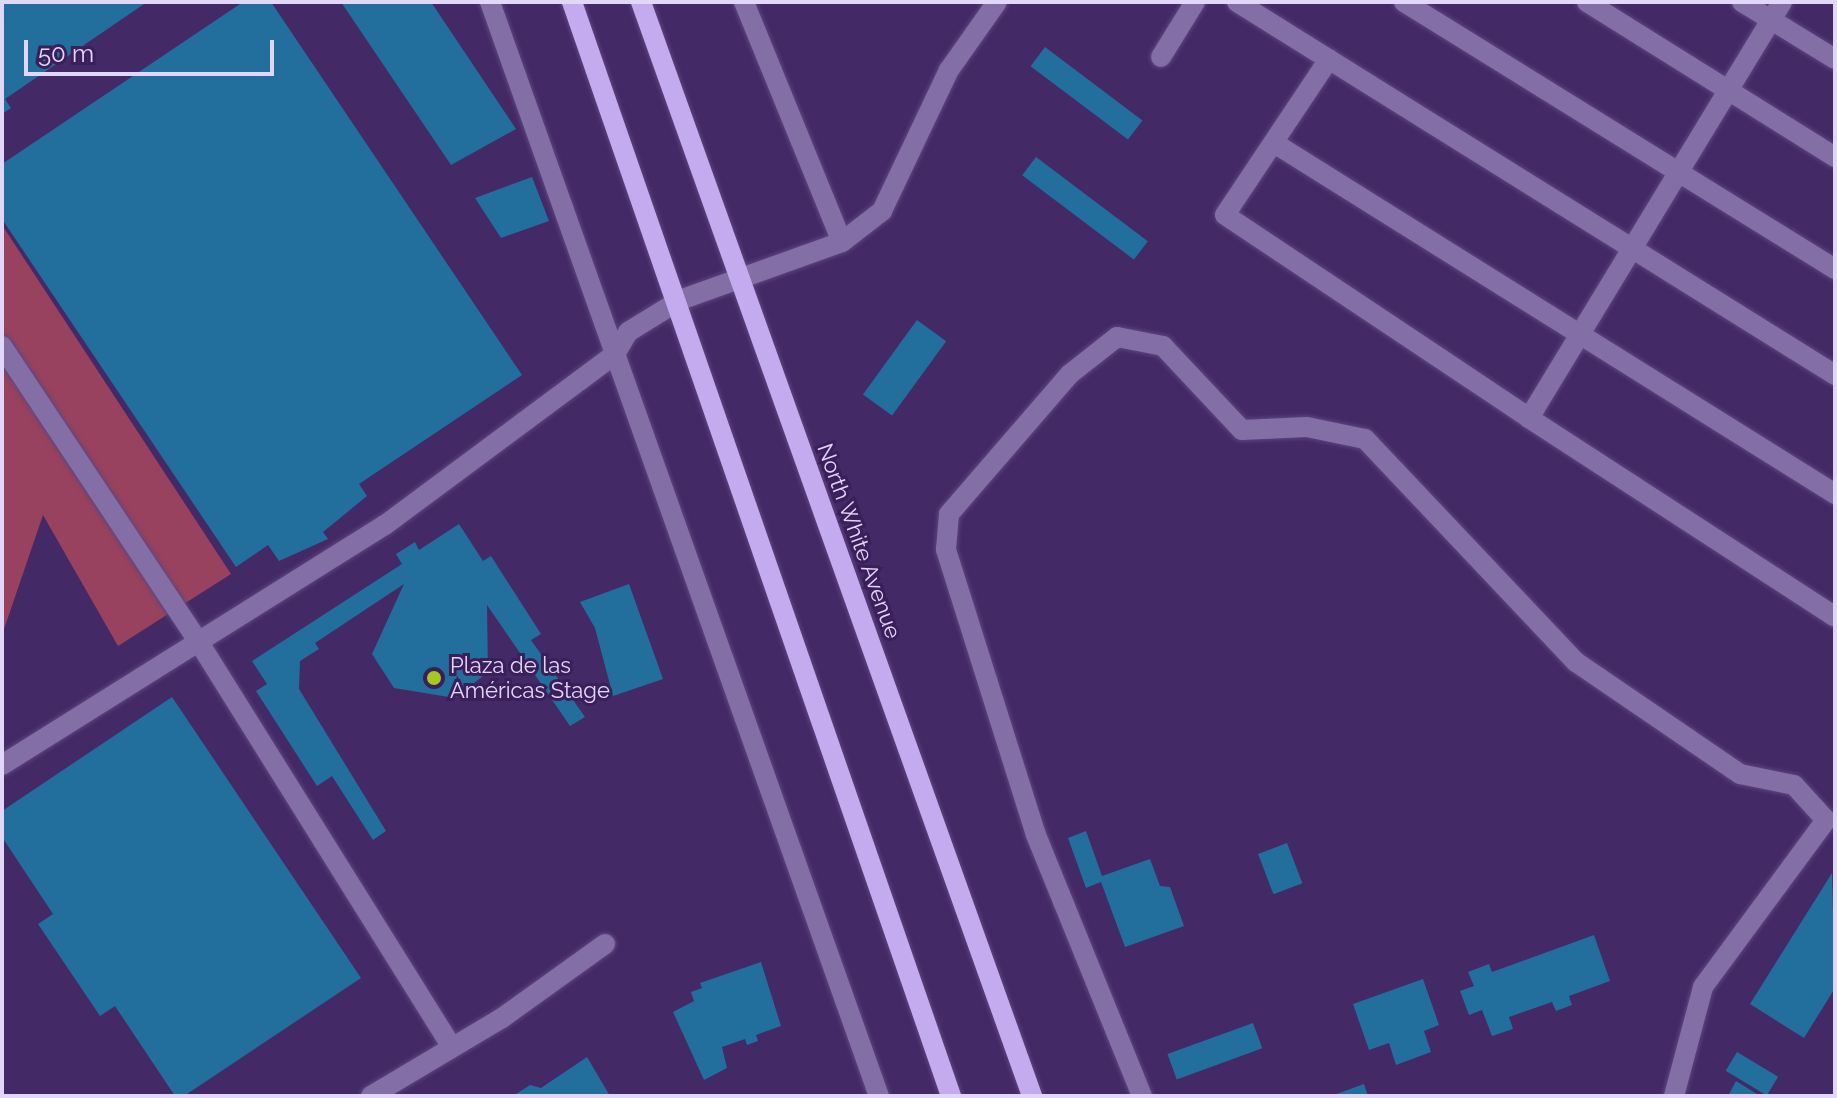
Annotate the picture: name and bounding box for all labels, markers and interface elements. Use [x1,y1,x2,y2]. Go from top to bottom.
scale bar [28,24,278,74]
text: 50 m [38,39,94,68]
street label: North White Avenue [811,439,907,643]
place label: Plaza de las Américas Stage [450,652,610,704]
marker: Plaza de las Américas Stage [425,669,443,687]

